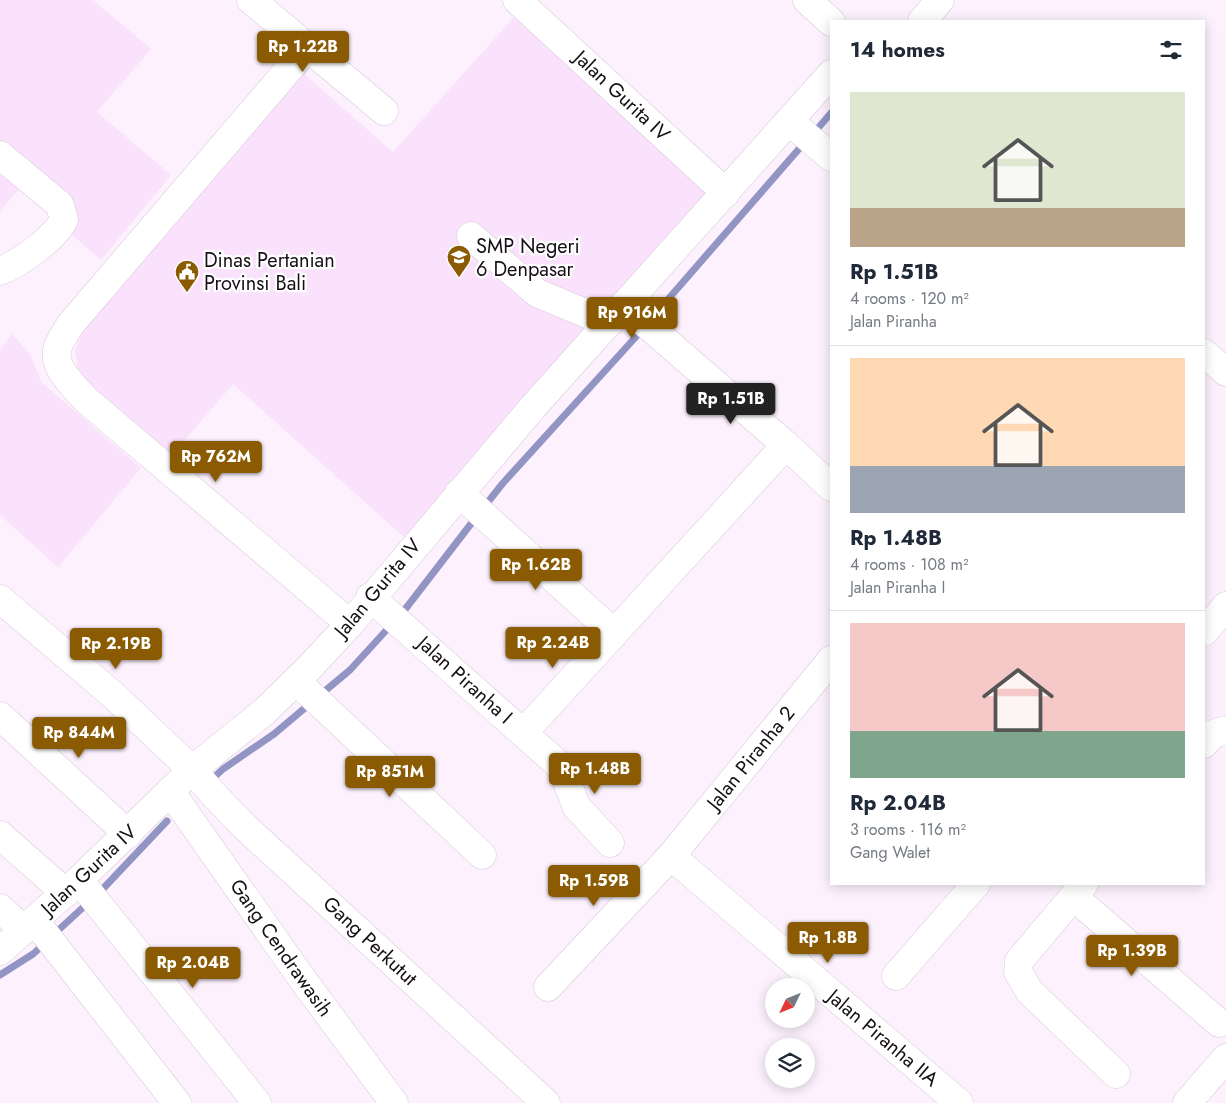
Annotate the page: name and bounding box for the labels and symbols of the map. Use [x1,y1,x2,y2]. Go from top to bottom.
pin: Rp 1.22B [251,30,355,73]
street label: Jalan Gurita IV [565,42,677,149]
place label: SMP Negeri 6 Denpasar [476,232,580,284]
school or university icon: SMP Negeri 6 Denpasar [446,244,472,278]
place label: Dinas Pertanian Provinsi Bali [204,246,335,298]
public building icon: Dinas Pertanian Provinsi Bali [174,259,200,293]
pin: Rp 916M [586,296,678,339]
pin: Rp 1.51B [679,382,783,425]
pin: Rp 762M [170,440,262,483]
street label: Jalan Gurita IV [326,531,429,646]
pin: Rp 1.62B [484,548,588,591]
pin: Rp 2.24B [501,626,605,669]
street label: Jalan Piranha I [409,627,519,731]
pin: Rp 2.19B [64,628,168,670]
street label: Jalan Piranha 2 [698,700,802,818]
pin: Rp 844M [33,716,125,759]
pin: Rp 1.48B [543,752,647,795]
pin: Rp 851M [344,756,436,798]
street label: Jalan Gurita IV [32,817,144,924]
pin: Rp 1.59B [542,864,646,907]
street label: Gang Cendrawasih [223,873,339,1023]
street label: Gang Perkutut [316,890,424,993]
pin: Rp 1.8B [782,922,874,964]
pin: Rp 1.39B [1080,934,1184,977]
pin: Rp 2.04B [141,946,245,989]
north arrow [765,978,815,1028]
street label: Jalan Piranha IIA [819,981,946,1094]

